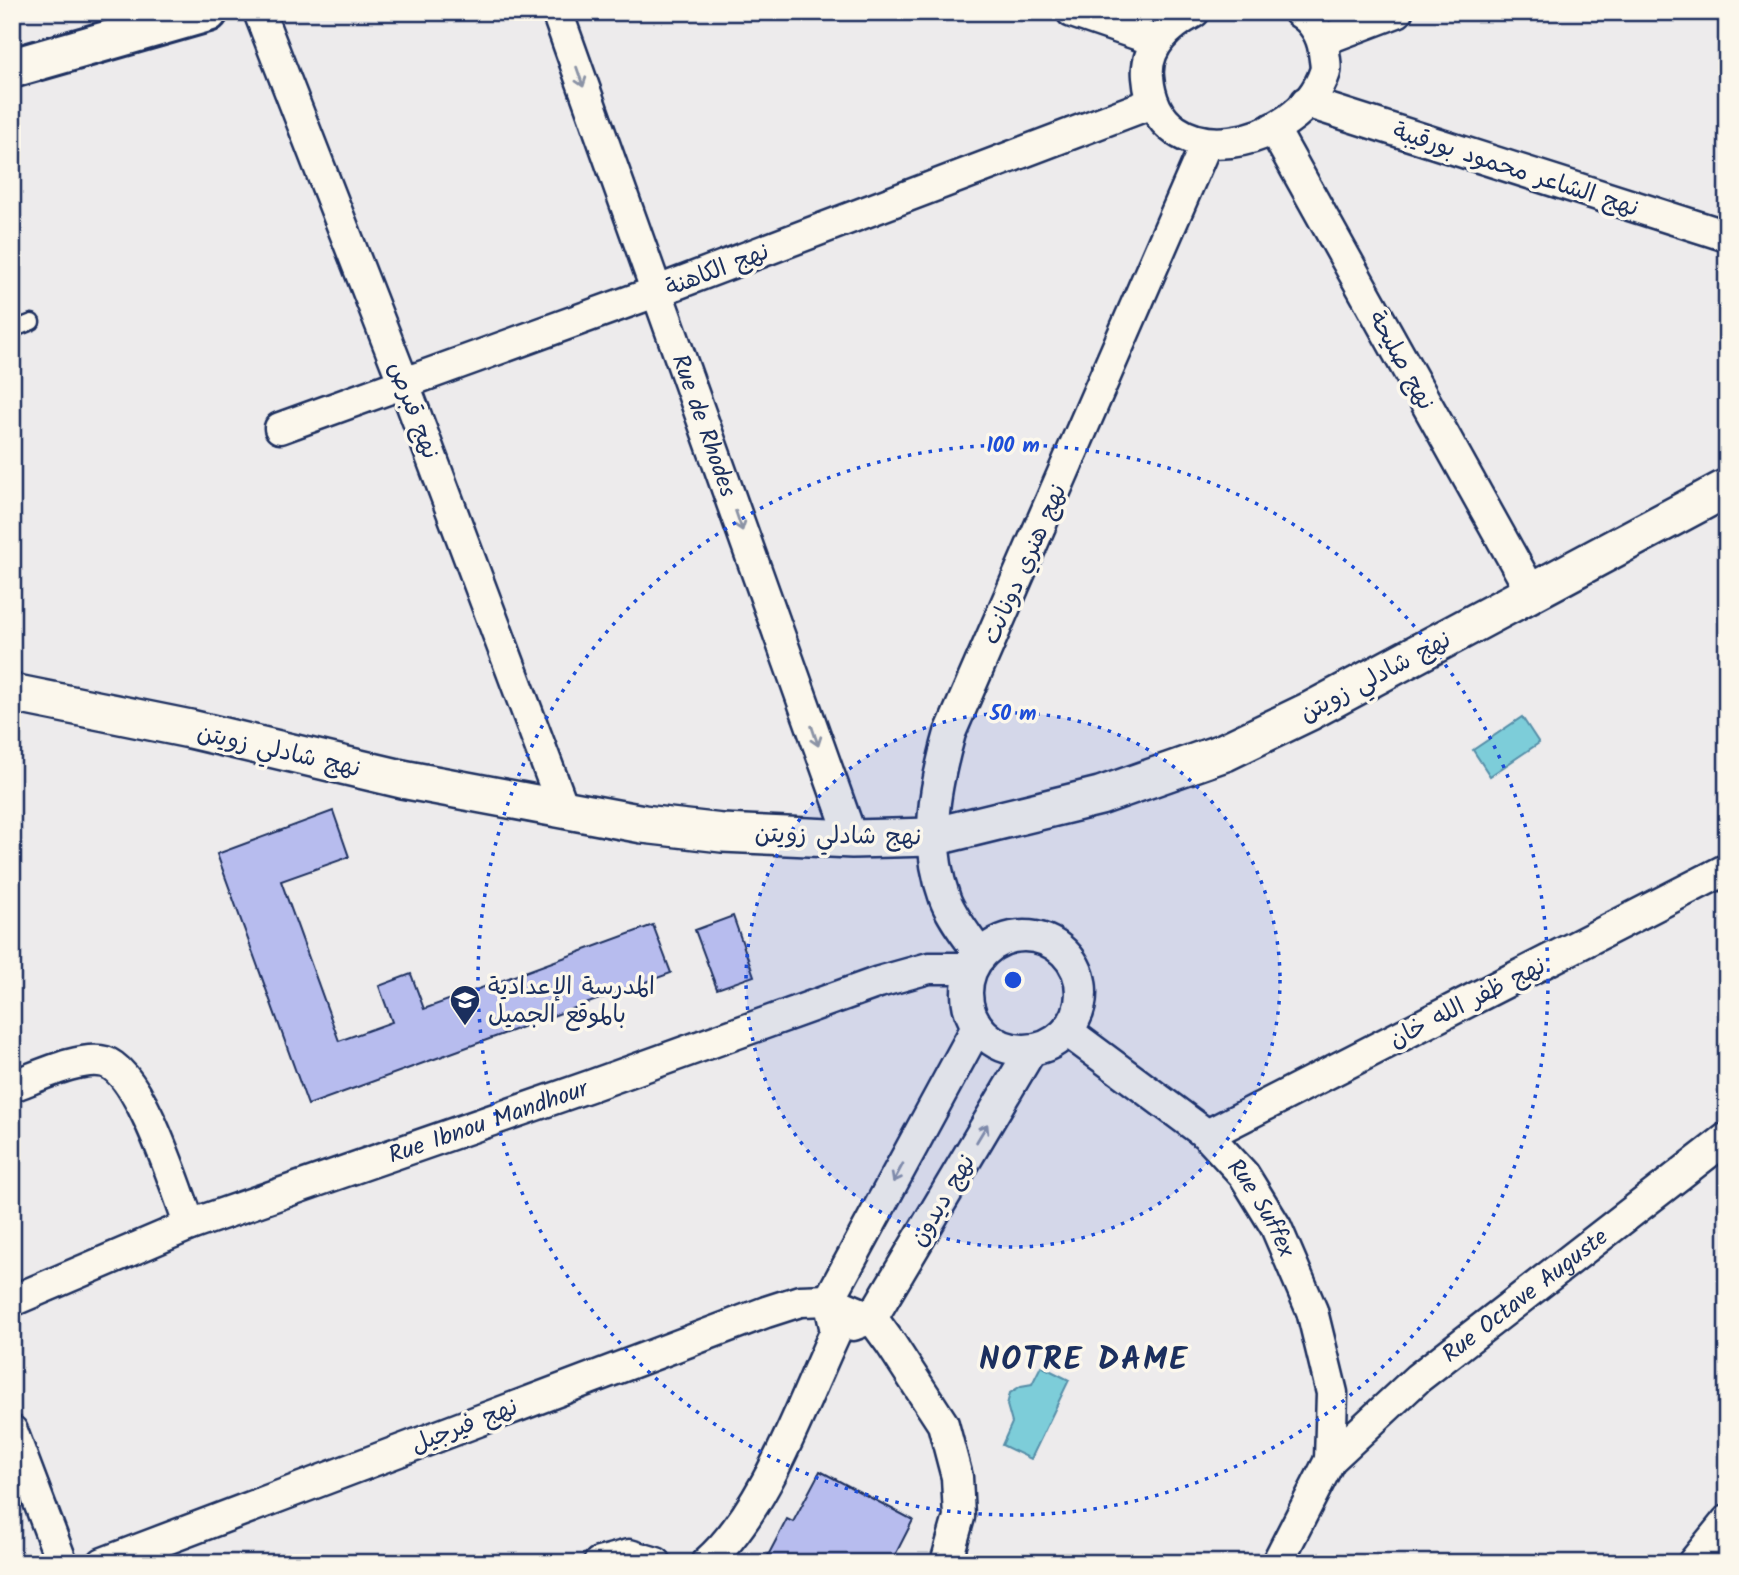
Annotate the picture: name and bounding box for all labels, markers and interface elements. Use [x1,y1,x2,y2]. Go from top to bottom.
one-way arrow [575,65,587,87]
street label: نهج الشاعر محمود بورقيبة [1388,112,1644,229]
street label: نهج الكاهنة [660,233,775,308]
street label: نهج صليحة [1357,304,1444,418]
street label: Rue de Rhodes [660,349,747,503]
street label: نهج قبرص [376,356,449,465]
text: 100 m [986,430,1040,463]
street label: نهج هنري دونانت [972,478,1078,651]
one-way arrow [734,510,746,532]
street label: نهج شادلي زويتن [1293,621,1458,734]
text: 50 m [989,698,1036,731]
street label: نهج شادلي زويتن [193,714,364,789]
one-way arrow [810,724,822,746]
street label: نهج شادلي زويتن [754,816,922,857]
street label: نهج ظفر الله خان [1382,947,1553,1060]
place label: المدرسة الإعدادية بالموقع الجميل [488,968,655,1035]
centre of rings [1001,968,1025,992]
school or university icon: المدرسة الإعدادية بالموقع الجميل [448,983,482,1027]
street label: Rue Ibnou Mandhour [383,1069,596,1176]
one-way arrow [975,1123,989,1143]
street label: نهج ديدون [900,1147,986,1255]
street label: Rue Suffex [1217,1150,1305,1264]
one-way arrow [891,1162,904,1183]
street label: Rue Octave Auguste [1434,1219,1617,1374]
district label: NOTRE DAME [979,1335,1189,1386]
street label: نهج فيرجيل [405,1388,524,1465]

